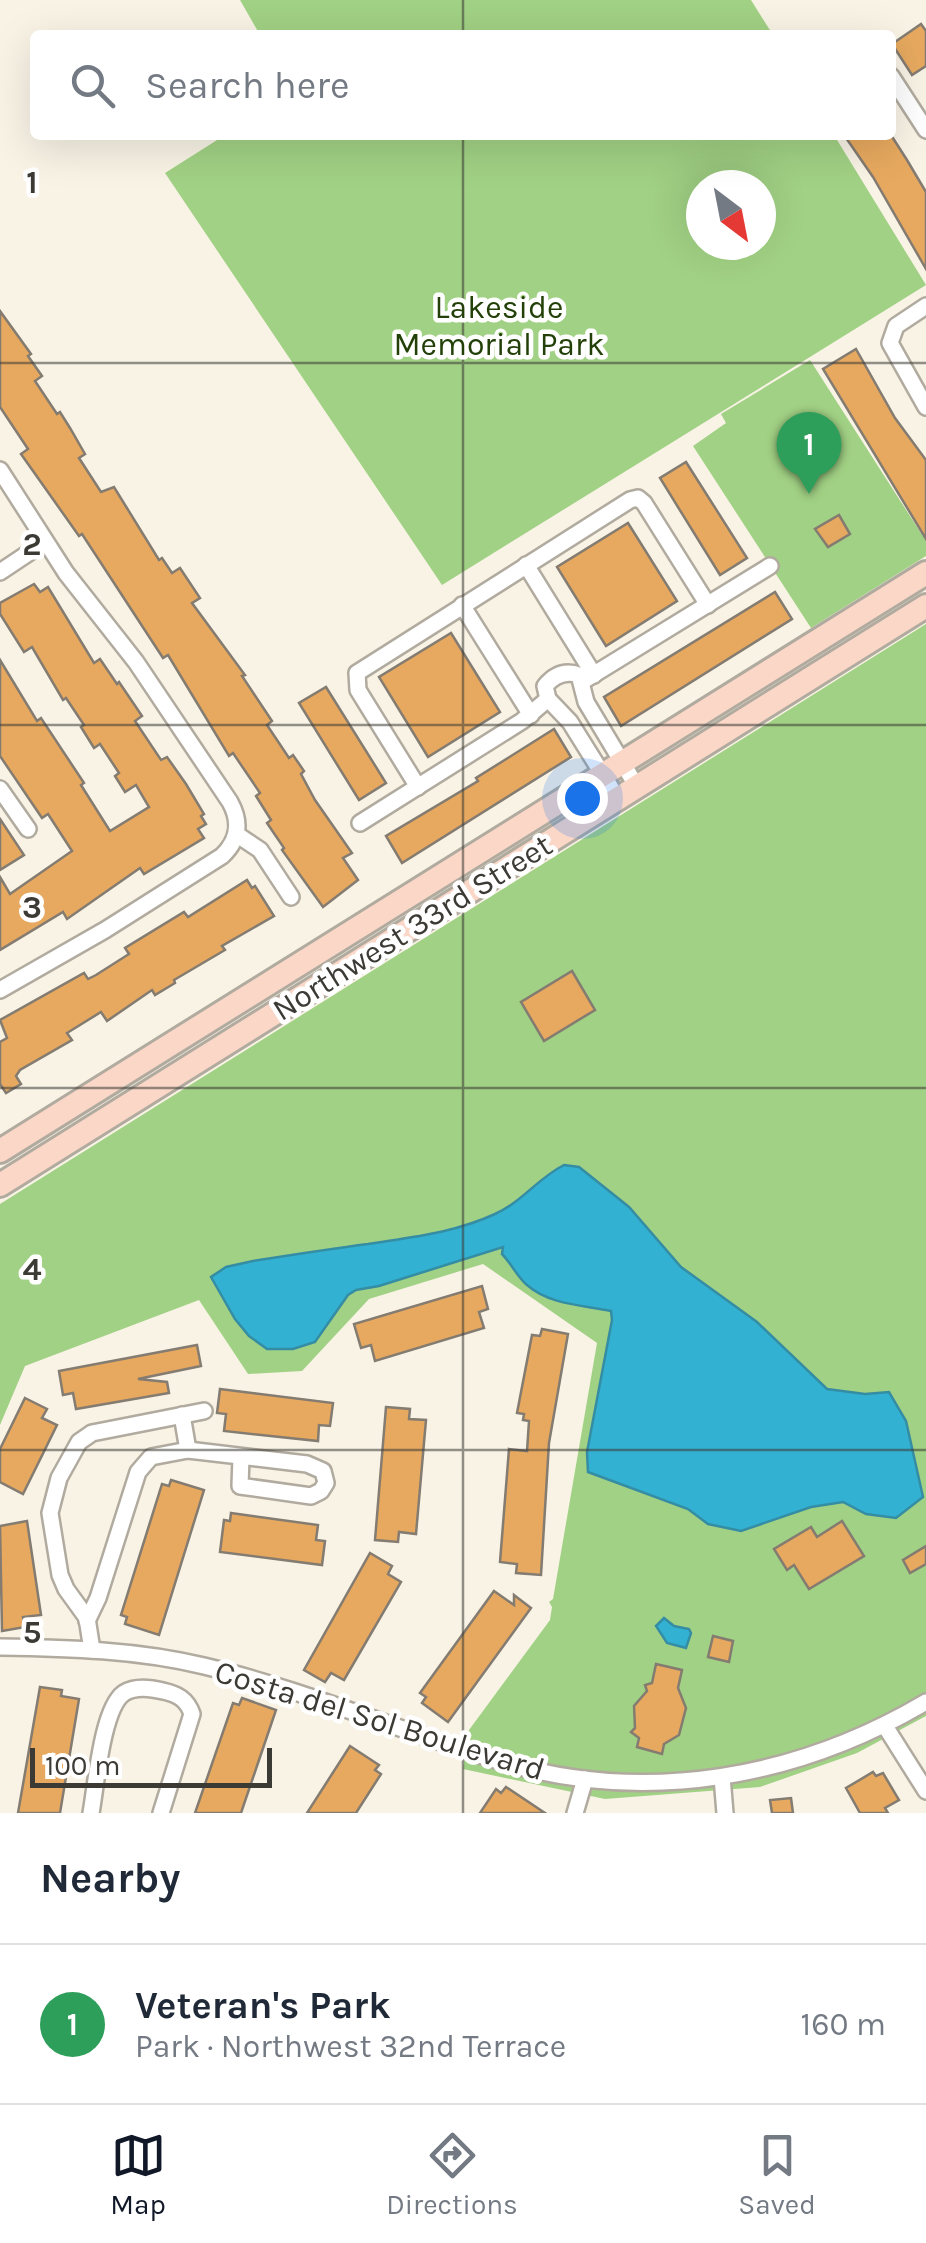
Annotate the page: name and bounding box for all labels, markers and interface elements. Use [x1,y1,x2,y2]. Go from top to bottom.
search box [30,30,896,140]
icon: search [65,58,120,113]
text: Search here [145,63,349,108]
text: 1 [26,164,38,201]
north arrow [686,170,776,260]
park label: Lakeside Memorial Park [393,289,605,363]
pin: 1 [776,412,842,494]
text: 2 [22,526,42,563]
your location [557,773,608,824]
street label: Northwest 33rd Street [266,826,559,1028]
text: 3 [22,889,42,926]
text: 4 [22,1251,42,1288]
text: 5 [23,1614,41,1651]
street label: Costa del Sol Boulevard [210,1653,549,1788]
scale bar [30,1743,272,1788]
text: 100 m [45,1749,120,1782]
text: Nearby [40,1853,180,1903]
text: Veteran's Park [135,1983,391,2028]
text: 1 [67,2006,78,2043]
text: 160 m [801,2006,886,2043]
text: Park · Northwest 32nd Terrace [135,2028,566,2065]
tab: Map [110,2128,166,2221]
tab: Directions [386,2128,518,2221]
tab: Saved [738,2128,816,2221]

